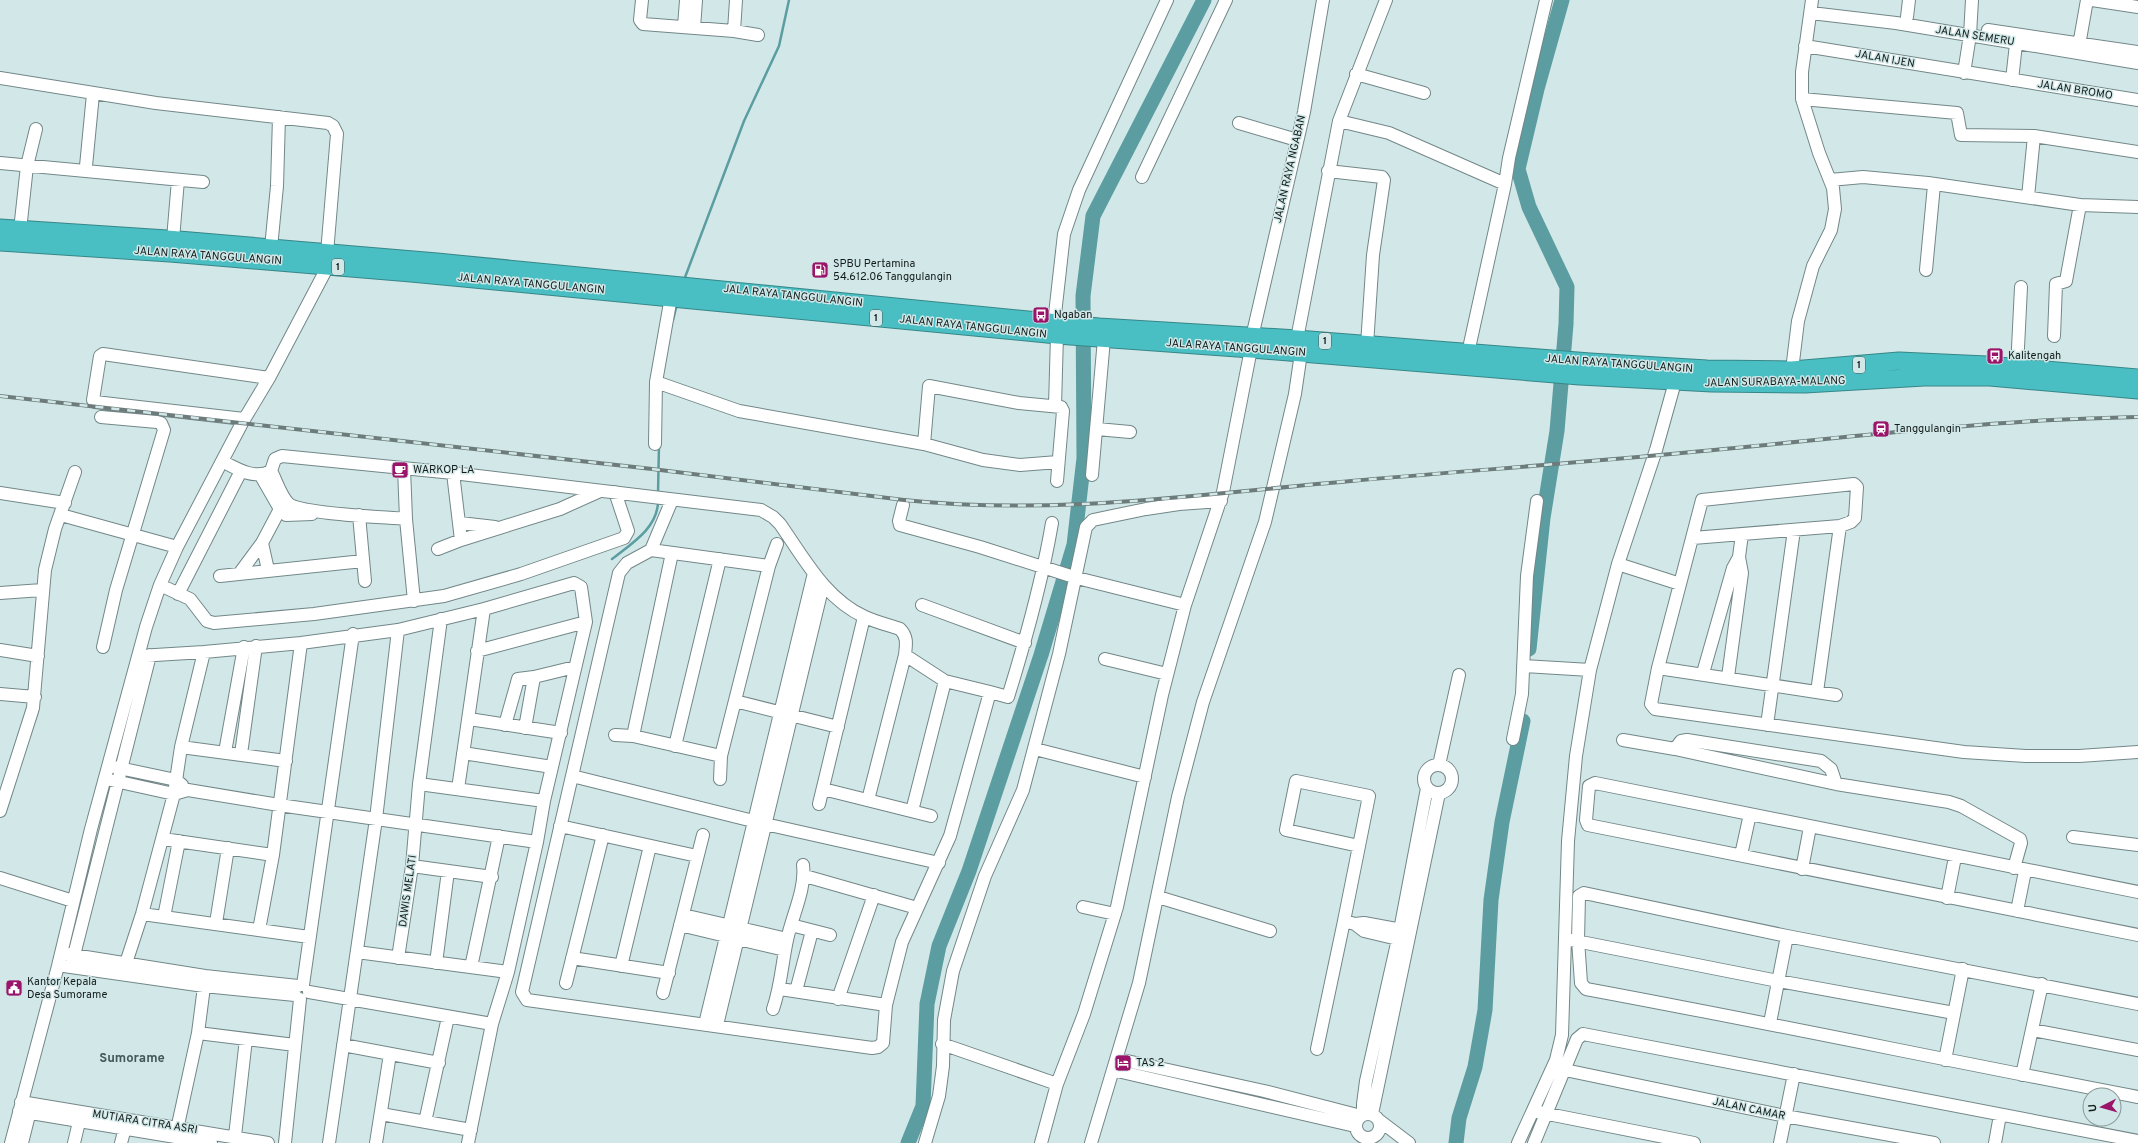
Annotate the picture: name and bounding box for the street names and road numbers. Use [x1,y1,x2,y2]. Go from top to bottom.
street label: JALAN SEMERU [1934,23,2016,49]
street label: JALAN IJEN [1854,47,1916,71]
street label: JALAN BROMO [2036,77,2114,103]
street label: JALAN RAYA NGABAN [1271,114,1309,224]
street label: JALAN RAYA TANGGULANGIN [134,244,282,268]
road number: 1 [332,259,344,275]
street label: JALAN RAYA TANGGULANGIN [457,271,605,297]
street label: JALA RAYA TANGGULANGIN [723,282,863,310]
road number: 1 [870,310,882,326]
street label: JALAN RAYA TANGGULANGIN [899,312,1047,342]
road number: 1 [1319,333,1331,349]
street label: JALA RAYA TANGGULANGIN [1166,336,1306,360]
street label: JALAN RAYA TANGGULANGIN [1545,352,1693,376]
road number: 1 [1853,357,1865,373]
street label: JALAN SURABAYA-MALANG [1704,374,1846,390]
street label: DAWIS MELATI [396,854,420,928]
street label: JALAN CAMAR [1711,1094,1787,1124]
street label: MUTIARA CITRA ASRI [91,1107,199,1137]

